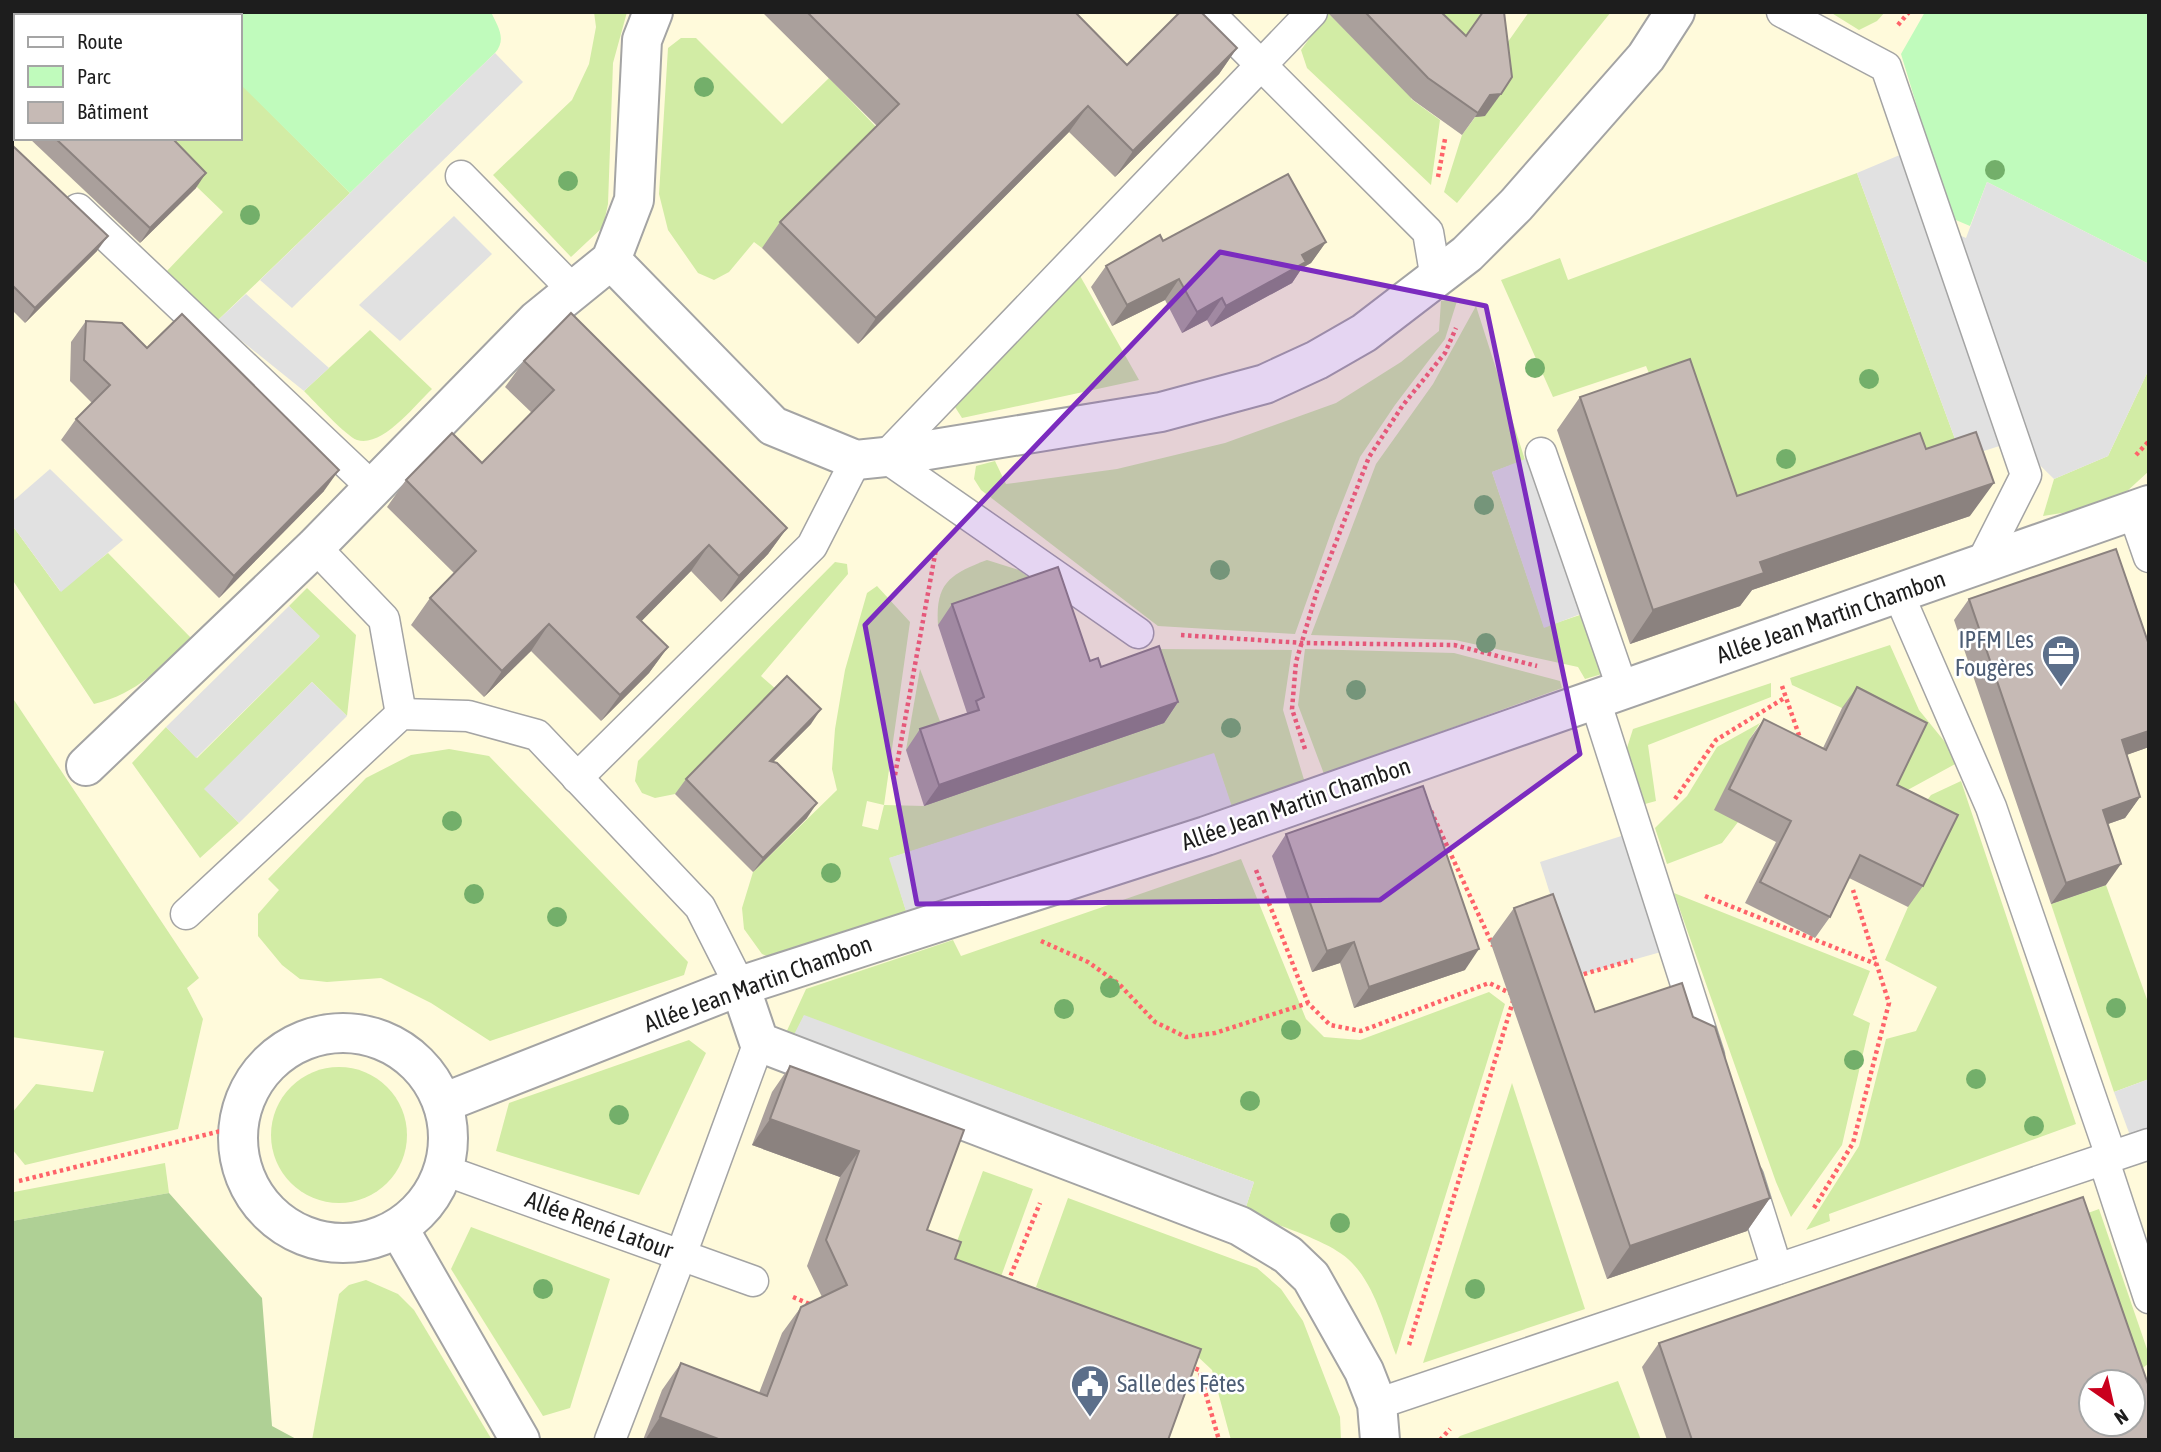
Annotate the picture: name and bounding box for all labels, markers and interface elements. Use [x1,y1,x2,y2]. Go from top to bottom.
legend [14,14,242,140]
text: Route [77,29,123,53]
text: Parc [77,64,111,88]
text: Bâtiment [77,99,148,123]
street label: Allée Jean Martin Chambon [1713,565,1949,668]
place label: IPFM Les Fougères [1955,626,2034,681]
office icon: IPFM Les Fougères [2040,633,2082,688]
street label: Allée Jean Martin Chambon [1178,752,1414,855]
street label: Allée Jean Martin Chambon [640,930,875,1037]
street label: Allée René Latour [522,1185,677,1264]
public building icon: Salle des Fêtes [1069,1363,1111,1418]
north arrow [2077,1368,2147,1438]
place label: Salle des Fêtes [1117,1370,1245,1397]
text: N [2111,1405,2132,1429]

